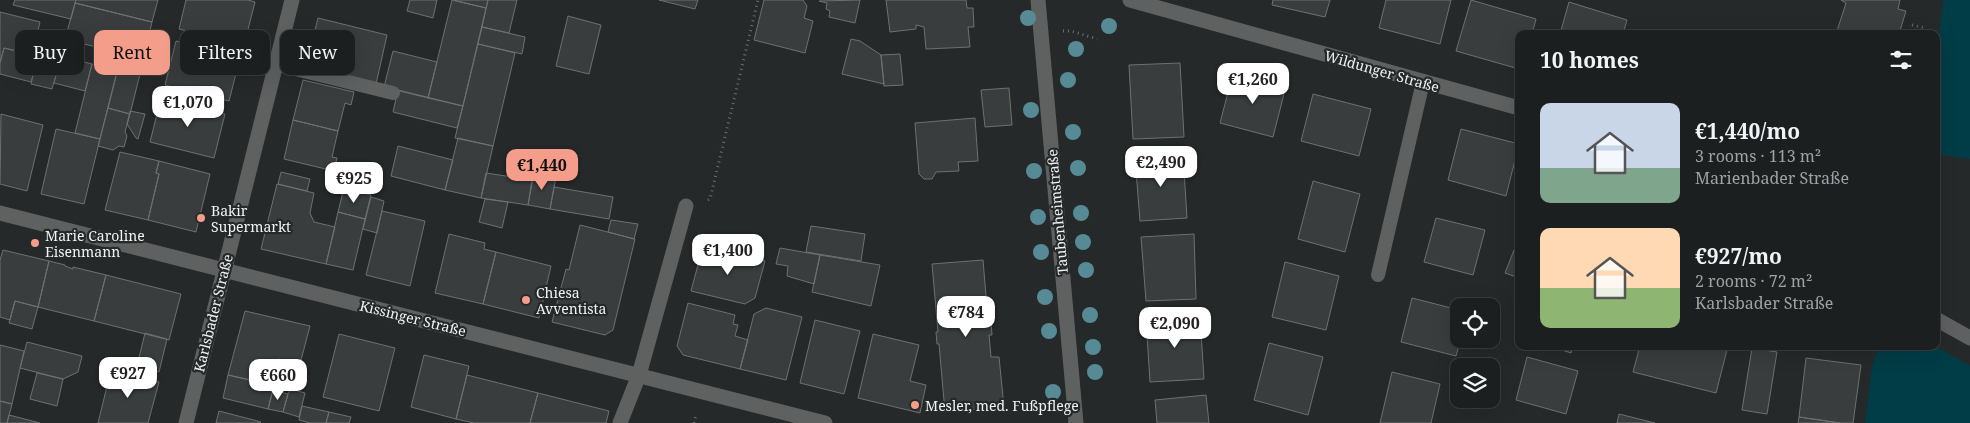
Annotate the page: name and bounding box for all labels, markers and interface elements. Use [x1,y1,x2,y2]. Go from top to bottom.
chip: Buy [15,30,84,75]
chip: Rent [94,30,170,75]
chip: Filters [180,30,270,75]
chip: New [280,30,355,75]
street label: Wildunger Straße [1322,46,1442,96]
text: 10 homes [1540,46,1639,74]
icon: filters [1887,46,1915,74]
pin: €1,260 [1212,62,1294,105]
text: €1,260 [1228,68,1278,90]
pin: €1,070 [147,86,229,128]
text: €1,070 [163,91,213,113]
text: €1,440/mo [1695,117,1800,145]
icon: home [1580,123,1640,183]
text: 3 rooms · 113 m² [1695,145,1821,167]
pin: €2,490 [1120,146,1202,188]
pin: €1,440 [501,148,583,191]
street label: Taubenheimstraße [1042,148,1072,276]
text: €2,490 [1136,151,1186,173]
text: €1,440 [517,154,567,176]
pin: €925 [324,162,384,204]
text: €925 [336,167,372,189]
text: Marienbader Straße [1695,167,1849,189]
place label: Bakir Supermarkt [211,201,291,236]
marker: Bakir Supermarkt [195,212,207,224]
place label: Marie Caroline Eisenmann [45,226,145,261]
pin: €1,400 [687,234,769,276]
marker: Marie Caroline Eisenmann [29,237,41,249]
text: €1,400 [703,239,753,261]
text: €927/mo [1695,242,1782,270]
icon: home [1580,248,1640,308]
street label: Karlsbader Straße [189,252,237,374]
text: 2 rooms · 72 m² [1695,270,1812,292]
place label: Chiesa Avventista [536,283,606,318]
text: Karlsbader Straße [1695,292,1833,314]
marker: Chiesa Avventista [520,294,532,306]
street label: Kissinger Straße [358,296,468,340]
pin: €784 [936,296,996,338]
map controls [1450,298,1500,408]
button: locate [1450,298,1500,348]
text: €784 [948,301,984,323]
pin: €2,090 [1134,306,1216,349]
text: €2,090 [1150,312,1200,334]
pin: €927 [98,356,158,399]
pin: €660 [248,358,308,401]
button: layers [1450,358,1500,408]
text: €927 [110,362,146,384]
text: €660 [260,364,296,386]
place label: Mesler, med. Fußpflege [925,396,1079,415]
marker: Mesler, med. Fußpflege [909,399,921,411]

